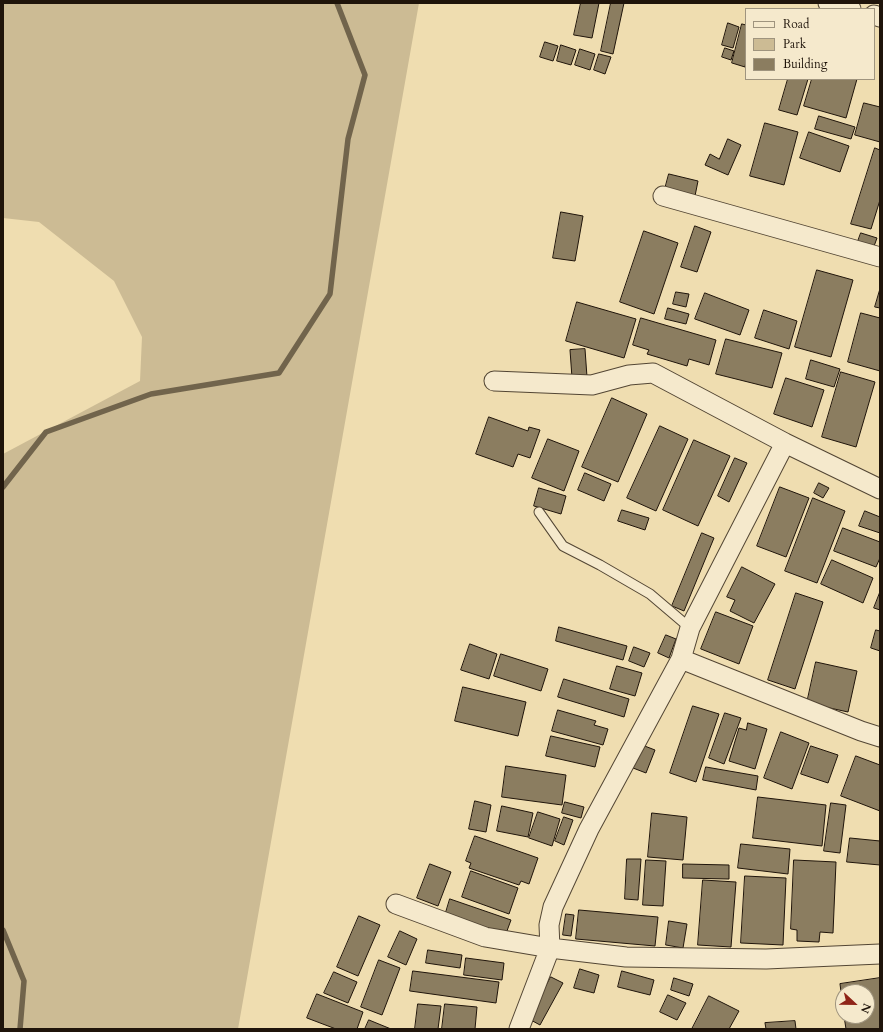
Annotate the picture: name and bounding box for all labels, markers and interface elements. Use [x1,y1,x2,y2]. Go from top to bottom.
legend [745,8,875,80]
text: Road [783,16,809,32]
text: Park [783,36,806,52]
text: Building [783,56,827,72]
north arrow [835,984,875,1024]
text: N [857,1001,874,1016]

